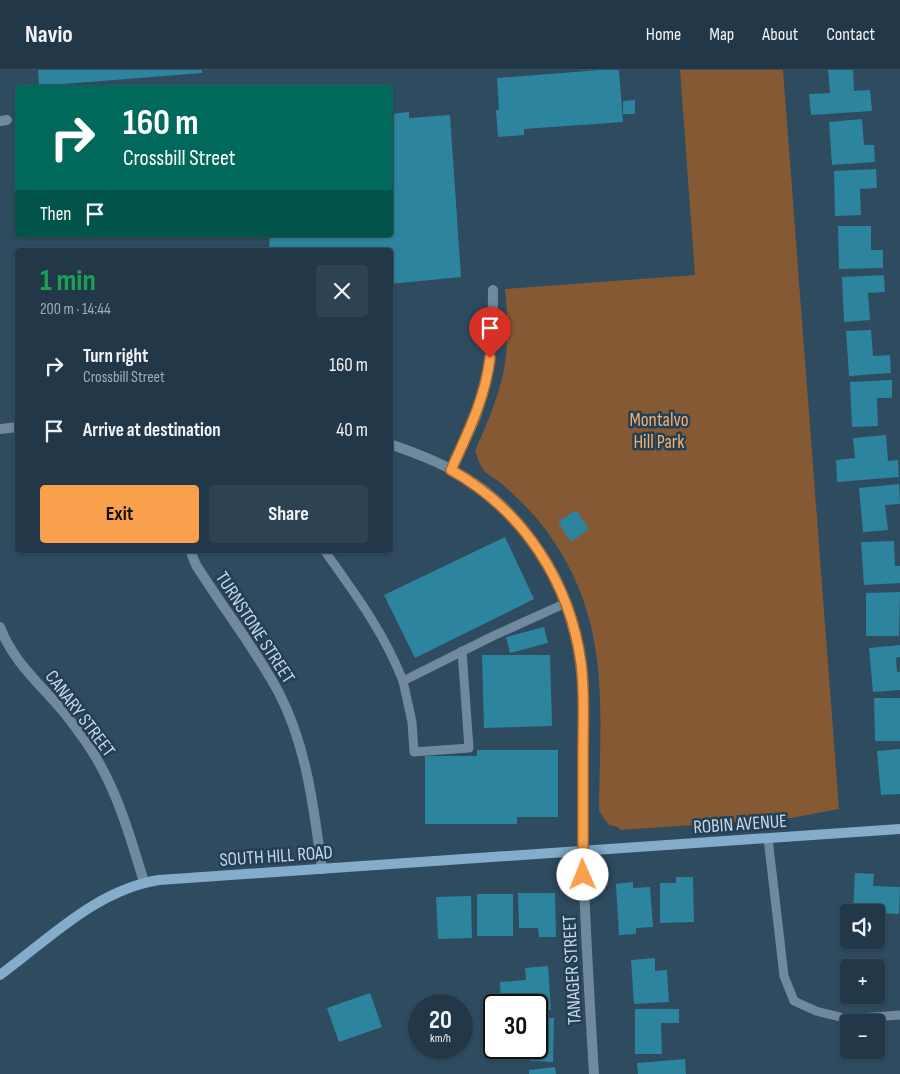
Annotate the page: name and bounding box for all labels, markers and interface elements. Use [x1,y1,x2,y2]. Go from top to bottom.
text: Navio [25,20,73,49]
text: Home [646,24,681,45]
text: Map [709,24,734,45]
text: About [762,24,798,45]
text: Contact [826,24,875,45]
text: 160 m [123,102,199,145]
icon: right [40,105,105,170]
text: Crossbill Street [123,145,236,172]
icon: arrive [81,200,109,228]
text: Then [40,203,71,226]
text: 1 min [40,263,96,299]
button: close [316,265,368,317]
text: 200 m · 14:44 [40,300,111,319]
pin [469,307,511,358]
icon: arrive [476,314,504,342]
text: Turn right [83,345,148,368]
icon: right [40,352,68,380]
text: 160 m [329,354,368,377]
text: Crossbill Street [83,368,165,387]
park label: Montalvo Hill Park [629,409,689,454]
icon: arrive [40,417,68,445]
text: Arrive at destination [83,419,221,442]
text: 40 m [336,419,368,442]
button: Exit [40,485,199,543]
button: Share [209,485,368,543]
street label: TURNSTONE STREET [210,568,300,688]
street label: CANARY STREET [40,666,120,762]
street label: ROBIN AVENUE [692,810,788,839]
street label: SOUTH HILL ROAD [219,841,333,872]
position arrow [556,848,608,900]
map controls [840,904,885,1059]
button: sound [840,904,885,949]
street label: TANAGER STREET [558,914,587,1025]
button: + [840,959,885,1004]
speed limit sign: 30 [483,994,548,1059]
text: 20 [429,1005,452,1036]
button: − [840,1014,885,1059]
text: km/h [430,1031,451,1046]

